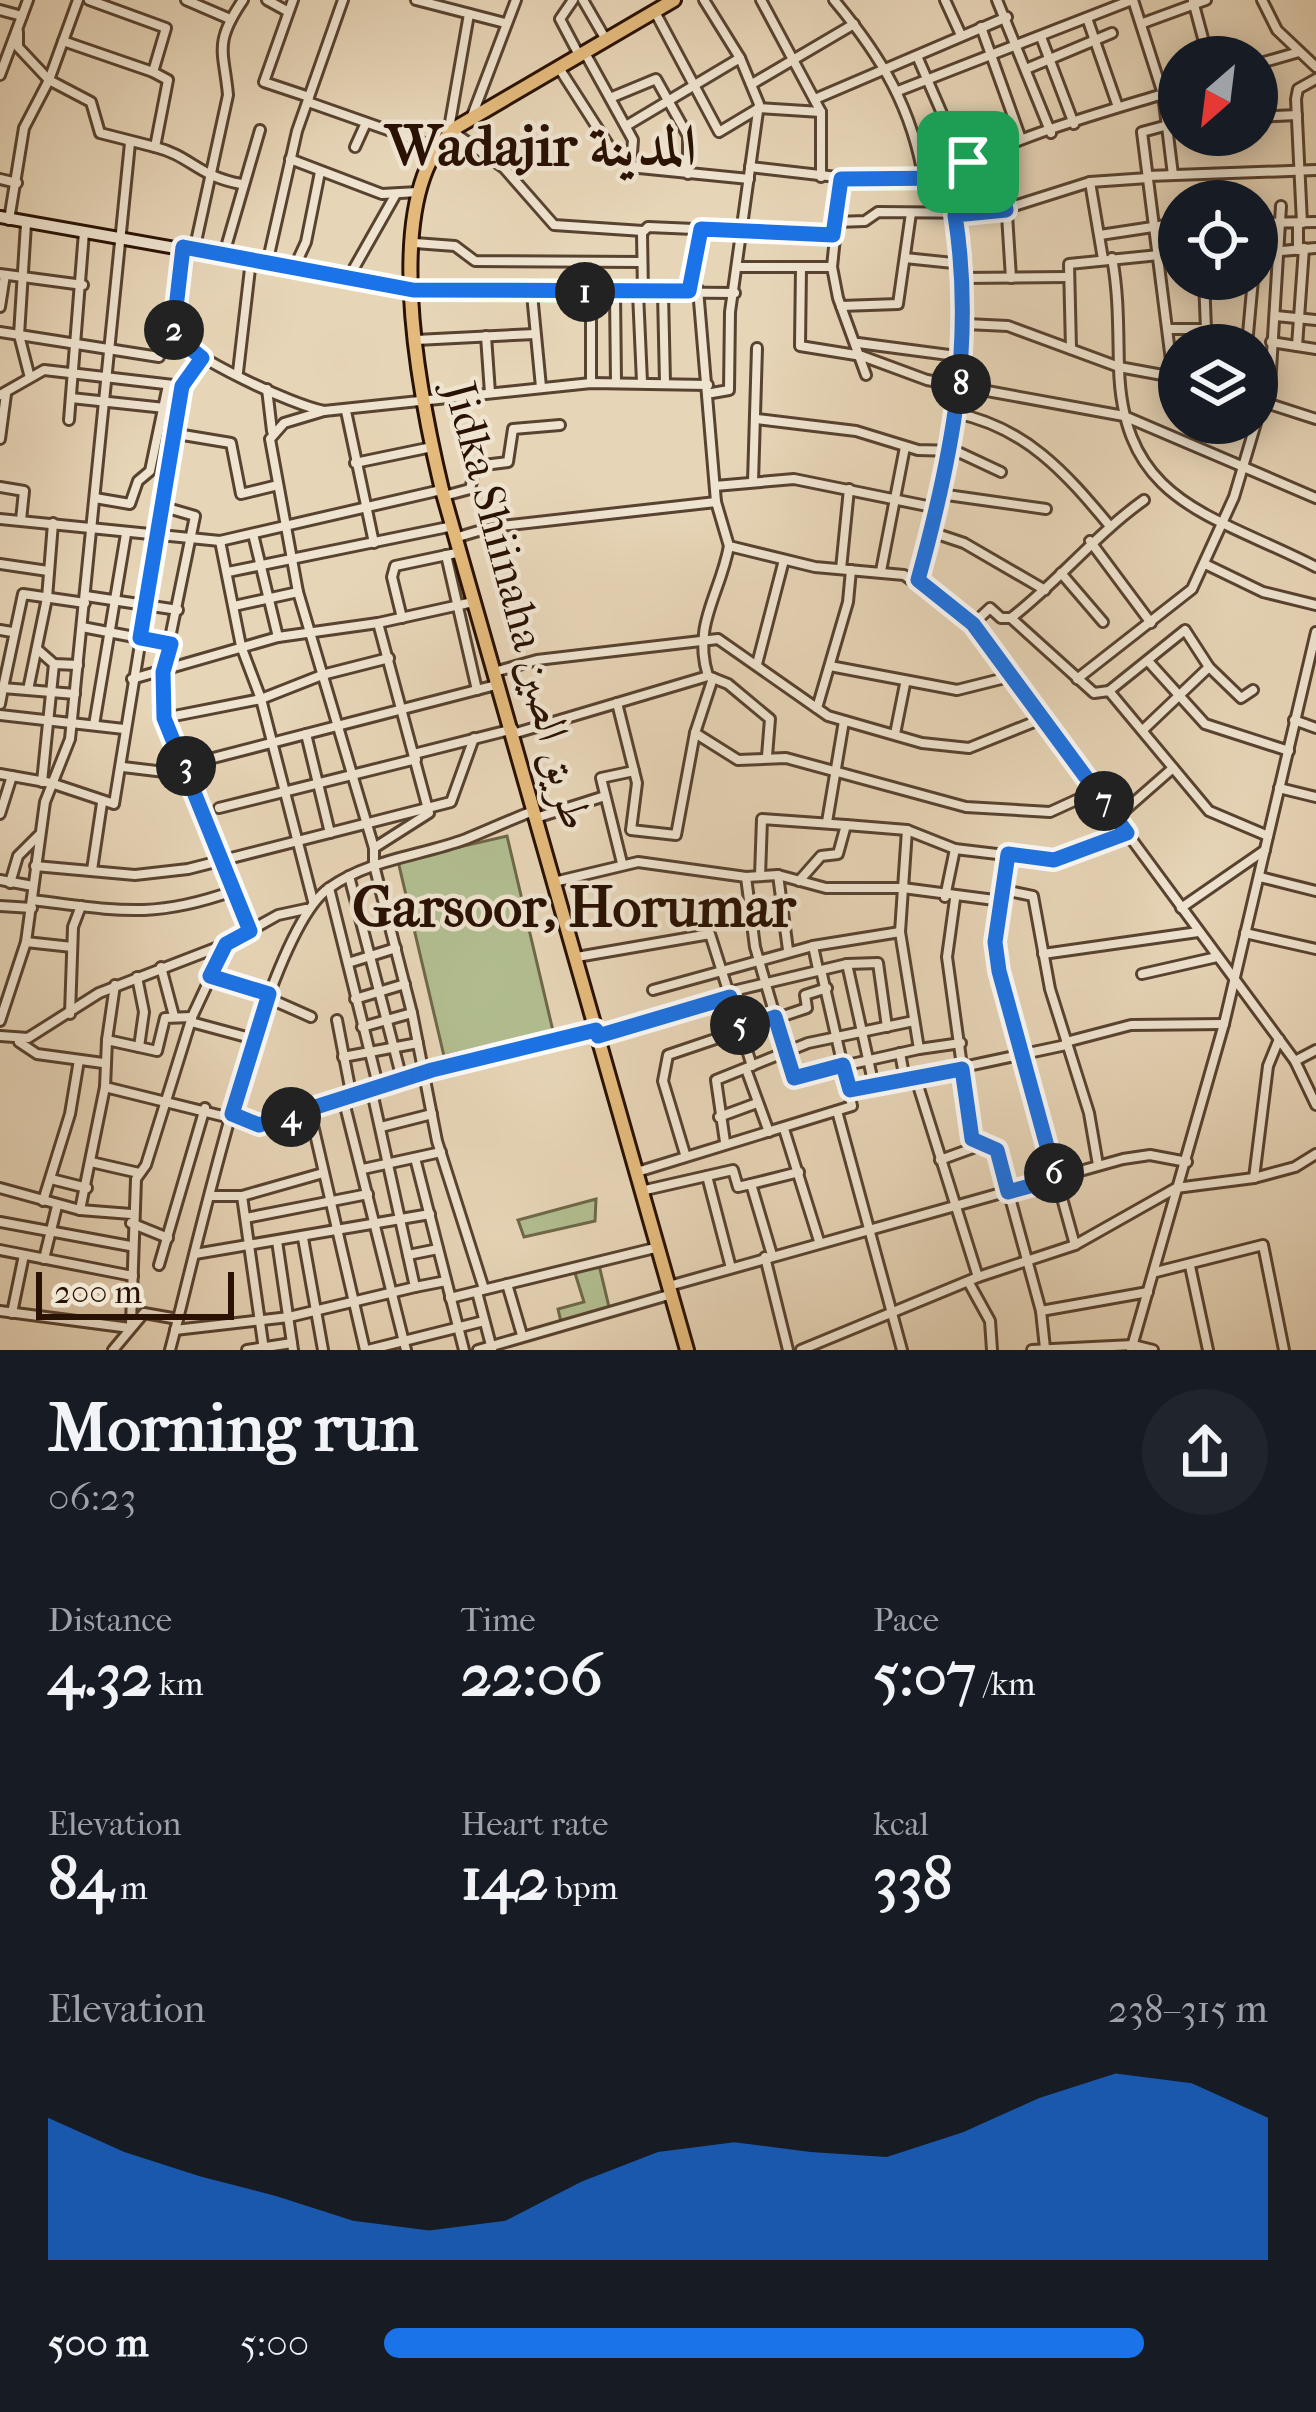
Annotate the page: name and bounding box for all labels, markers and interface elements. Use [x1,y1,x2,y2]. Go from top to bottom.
north arrow [1158,36,1278,156]
map controls [1158,36,1278,444]
pin [917,111,1019,213]
district label: Wadajir المدينة [383,113,697,181]
icon: arrive [935,129,1001,195]
button: locate [1158,180,1278,300]
pin: 1 [555,262,615,322]
text: 1 [579,272,591,311]
pin: 2 [144,300,204,360]
text: 2 [166,310,182,349]
button: layers [1158,324,1278,444]
pin: 8 [931,354,991,414]
text: 8 [953,364,969,403]
street label: Jidka Shiinaha طريق الصين [431,373,603,836]
pin: 3 [156,736,216,796]
text: 3 [179,746,193,785]
pin: 7 [1074,771,1134,831]
text: 7 [1096,781,1112,820]
district label: Garsoor, Horumar [352,874,798,941]
pin: 5 [710,995,770,1055]
text: 5 [733,1005,747,1044]
pin: 4 [261,1087,321,1147]
text: 4 [281,1097,301,1136]
pin: 6 [1024,1143,1084,1203]
text: 6 [1045,1153,1063,1192]
scale bar [36,1266,234,1319]
text: 200 m [54,1273,142,1312]
button: share [1142,1389,1268,1515]
text: Morning run [48,1390,418,1467]
text: 06:23 [48,1474,136,1520]
text: Distance [48,1601,172,1640]
text: Time [461,1601,536,1640]
text: Pace [873,1601,939,1640]
text: 4.32 [48,1640,152,1711]
text: 22:06 [461,1640,602,1711]
text: 5:07 [873,1640,976,1711]
text: km [152,1665,204,1704]
text: /km [976,1665,1035,1704]
text: Elevation [48,1805,181,1844]
text: Heart rate [461,1805,608,1844]
text: kcal [873,1805,929,1844]
text: 84 [48,1844,113,1915]
text: 142 [461,1844,548,1915]
text: 338 [873,1844,953,1915]
text: m [113,1869,148,1908]
text: bpm [548,1869,618,1908]
text: Elevation [48,1986,206,2032]
text: 238–315 m [1108,1986,1268,2032]
text: 500 m [48,2320,149,2366]
text: 5:00 [240,2320,309,2366]

